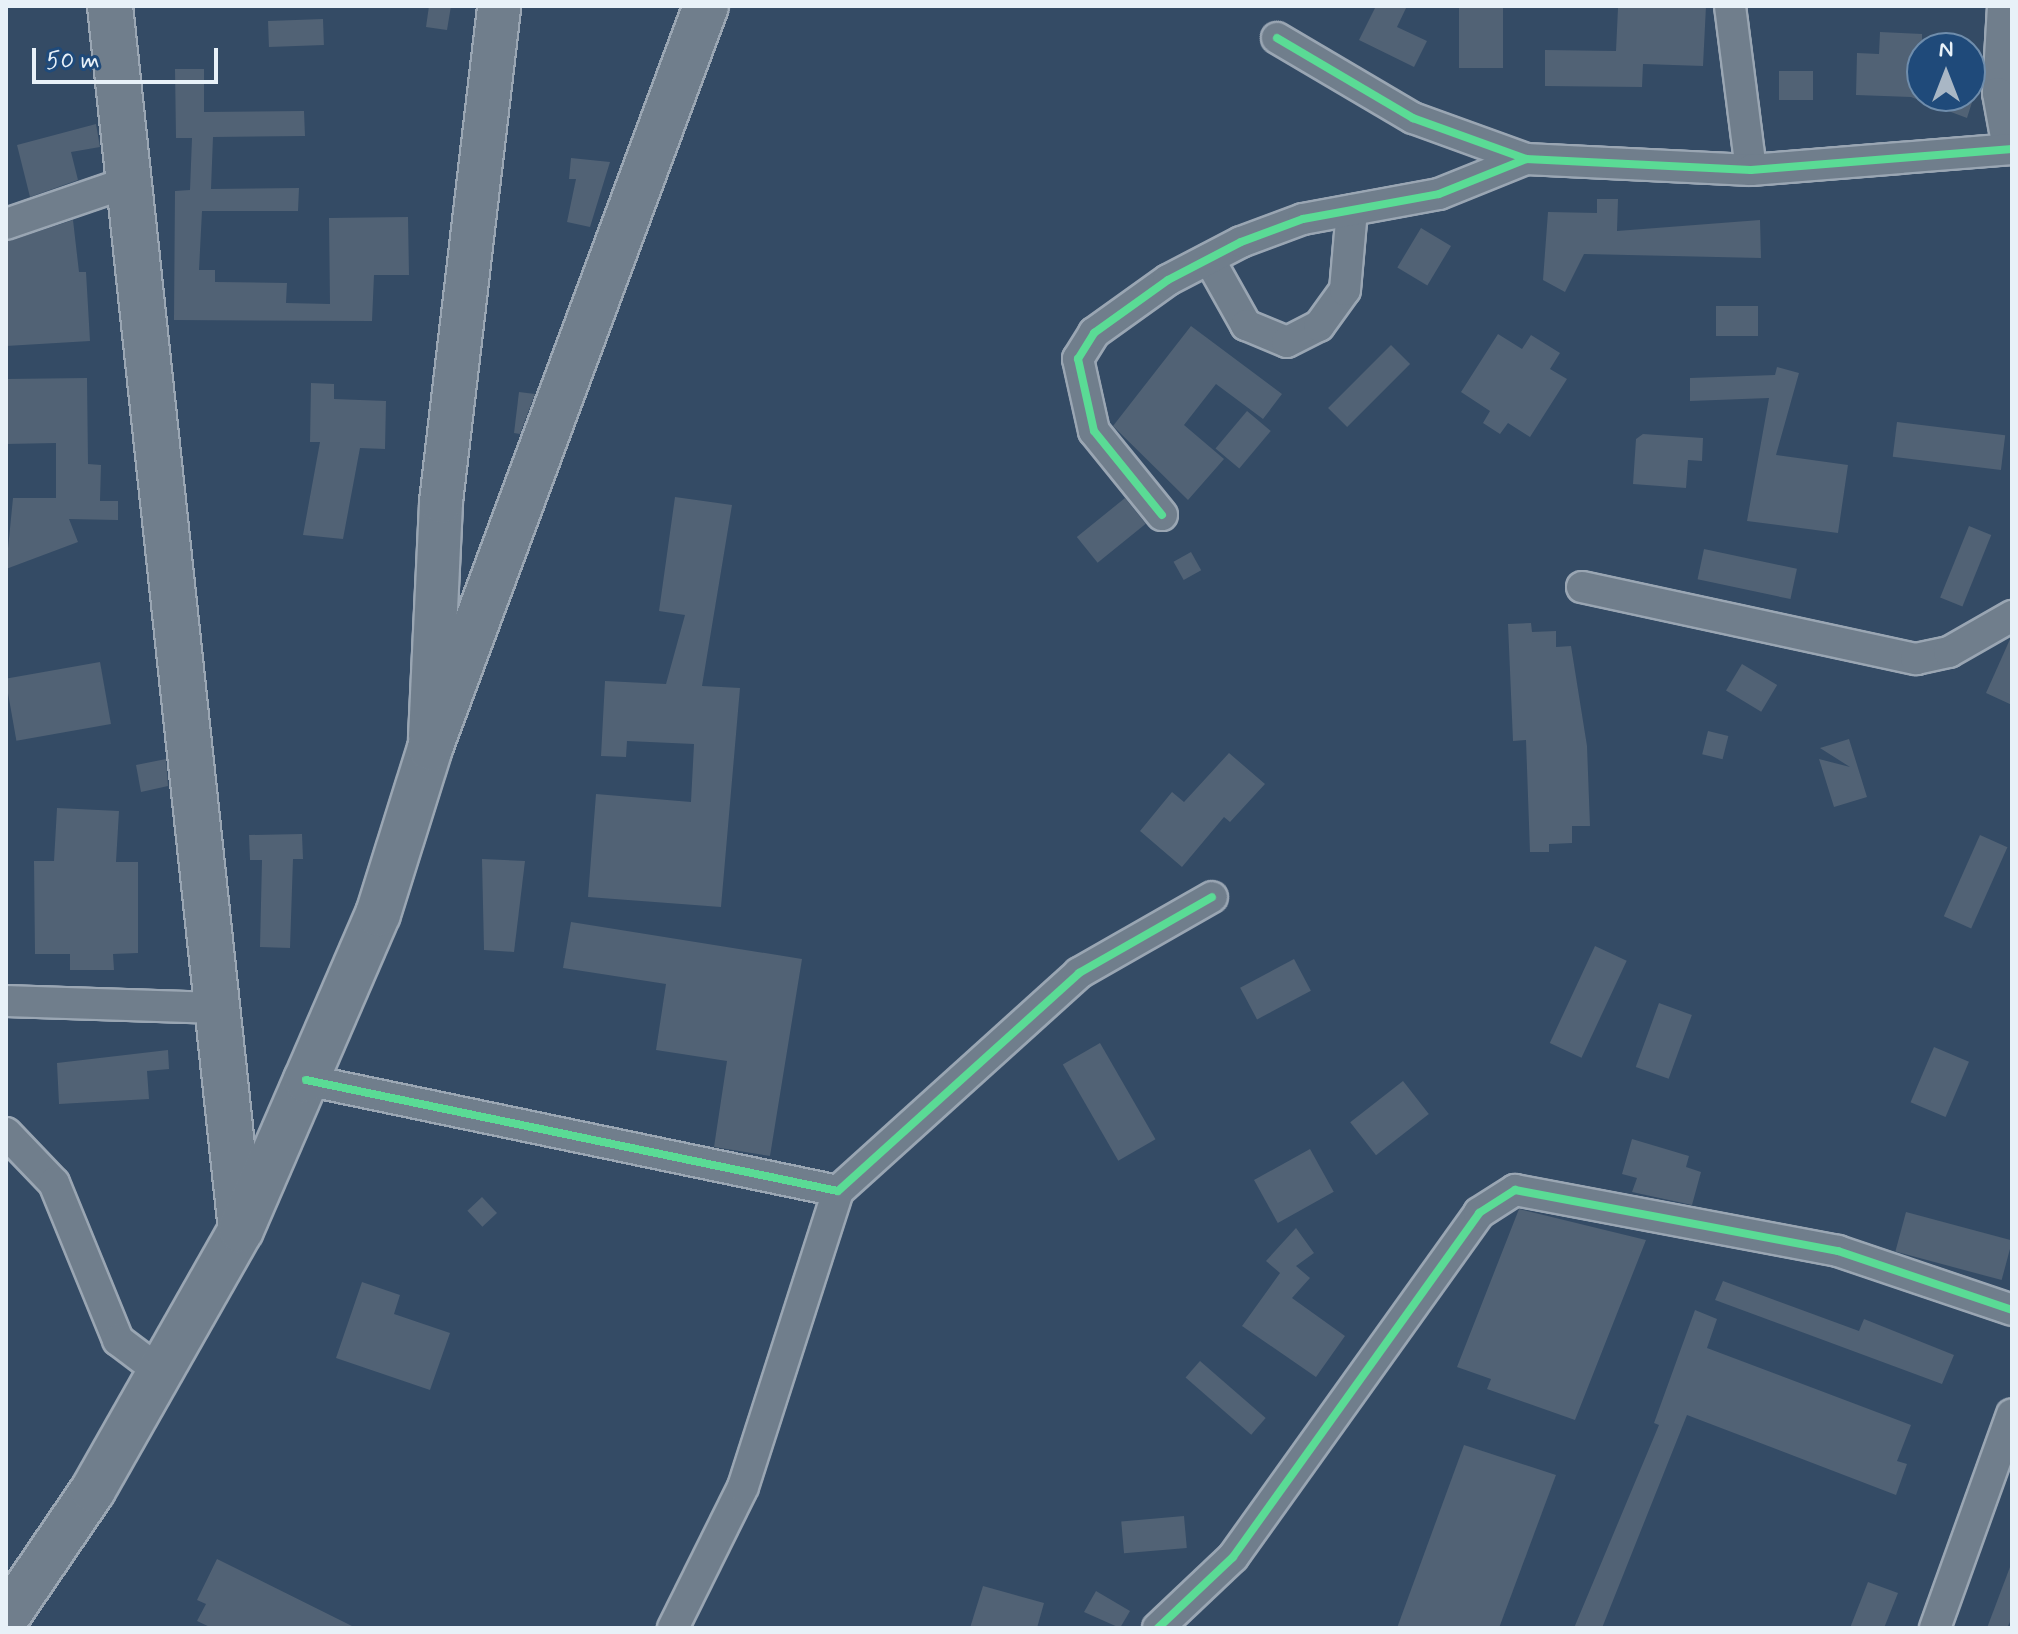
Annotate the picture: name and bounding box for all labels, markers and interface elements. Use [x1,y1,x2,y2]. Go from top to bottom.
scale bar [36,32,222,82]
north arrow [1906,32,1986,112]
text: N [1939,36,1953,64]
text: 50 m [46,46,100,77]

